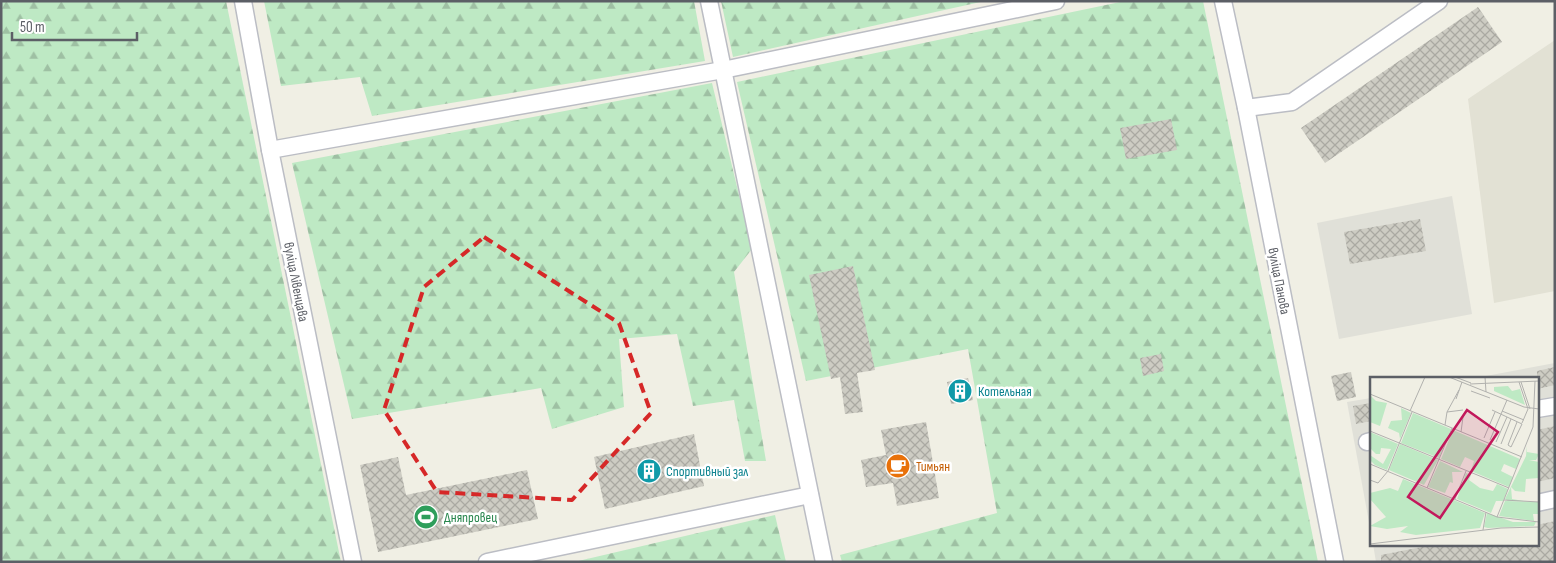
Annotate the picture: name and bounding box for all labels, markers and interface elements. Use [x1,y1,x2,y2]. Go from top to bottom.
scale bar [12,10,138,42]
text: 50 m [20,18,45,37]
street label: вуліца Лівенцава [280,241,312,323]
street label: вуліца Панова [1264,246,1294,316]
inset map [1370,377,1538,546]
building icon: Котельная [947,378,973,404]
place label: Котельная [978,383,1032,400]
cafe icon: Тимьян [885,453,911,479]
building icon: Спортивный зал [636,458,662,484]
place label: Тимьян [916,458,950,475]
place label: Спортивный зал [666,463,748,480]
sports icon: Дняпровец [413,504,439,530]
place label: Дняпровец [444,509,497,526]

